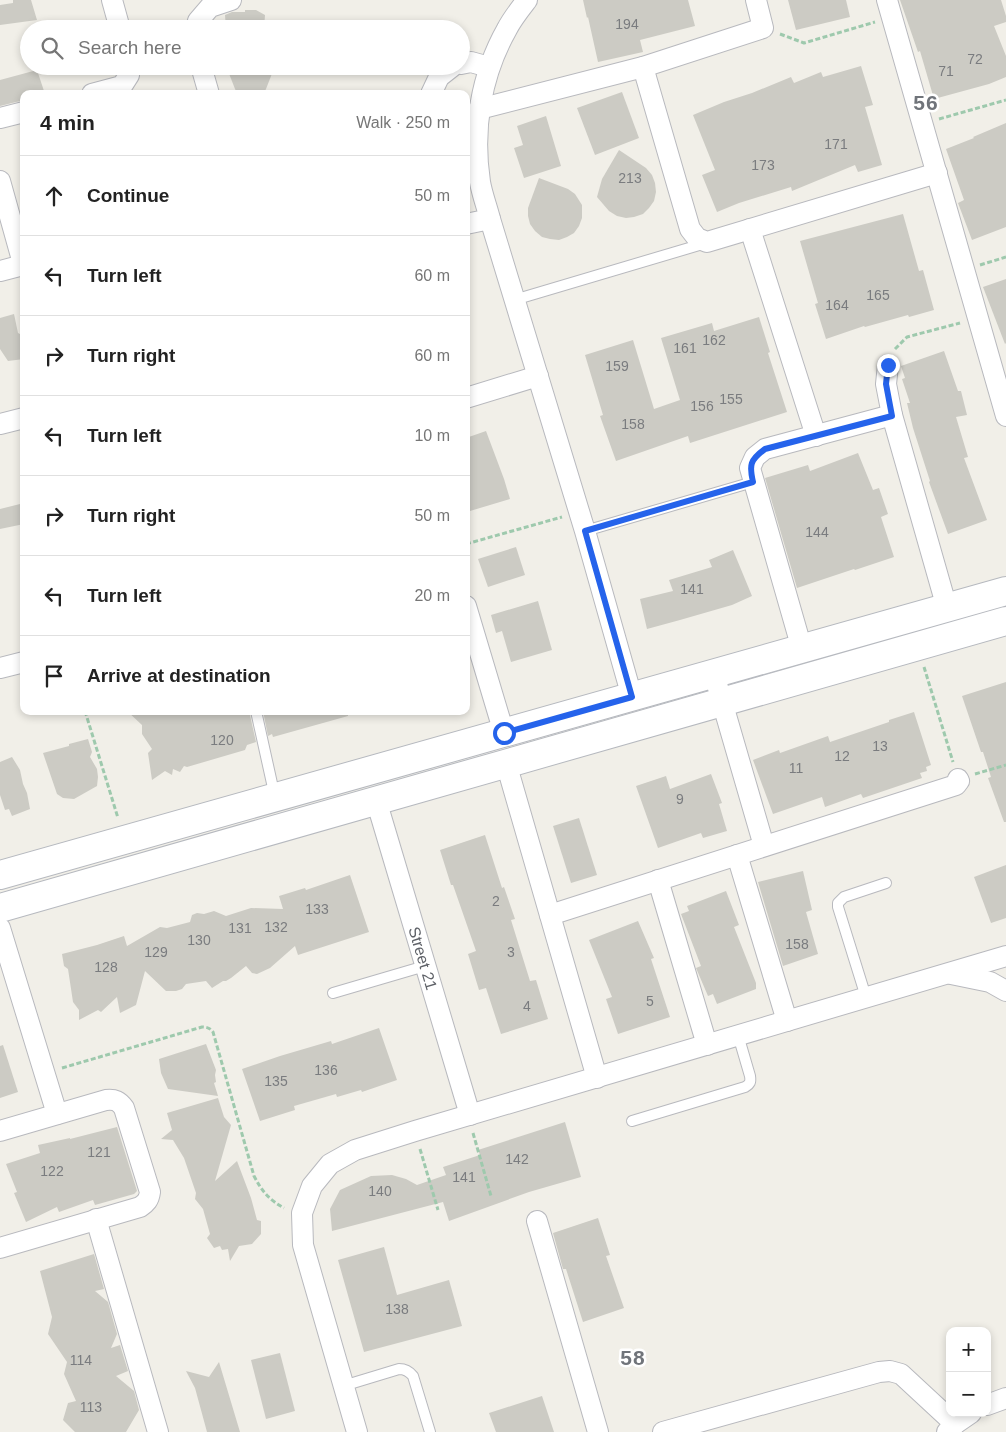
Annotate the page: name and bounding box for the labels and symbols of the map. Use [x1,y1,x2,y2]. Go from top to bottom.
house number: 194 [615,16,639,32]
house number: 72 [967,51,983,67]
house number: 71 [938,63,954,79]
district label: 56 [913,91,939,114]
house number: 171 [824,136,848,152]
house number: 173 [751,157,775,173]
house number: 213 [618,170,642,186]
house number: 165 [866,287,890,303]
house number: 164 [825,297,849,313]
house number: 162 [702,332,726,348]
house number: 161 [673,340,697,356]
route end [877,354,900,377]
house number: 159 [605,358,629,374]
house number: 155 [719,391,743,407]
house number: 156 [690,398,714,414]
house number: 158 [621,416,645,432]
house number: 144 [805,524,829,540]
house number: 141 [680,581,704,597]
route start [493,722,516,745]
house number: 120 [210,732,234,748]
house number: 13 [872,738,888,754]
house number: 12 [834,748,850,764]
house number: 11 [789,760,803,776]
house number: 9 [676,791,684,807]
house number: 2 [492,893,500,909]
house number: 133 [305,901,329,917]
house number: 132 [264,919,288,935]
house number: 131 [228,920,252,936]
street label: Street 21 [405,925,440,992]
house number: 130 [187,932,211,948]
house number: 158 [785,936,809,952]
house number: 129 [144,944,168,960]
house number: 3 [507,944,515,960]
house number: 128 [94,959,118,975]
house number: 5 [646,993,654,1009]
house number: 4 [523,998,531,1014]
house number: 136 [314,1062,338,1078]
house number: 135 [264,1073,288,1089]
house number: 121 [87,1144,111,1160]
house number: 142 [505,1151,529,1167]
house number: 122 [40,1163,64,1179]
house number: 141 [452,1169,476,1185]
house number: 140 [368,1183,392,1199]
house number: 138 [385,1301,409,1317]
district label: 58 [620,1346,646,1369]
house number: 114 [70,1352,92,1368]
house number: 113 [80,1399,102,1415]

